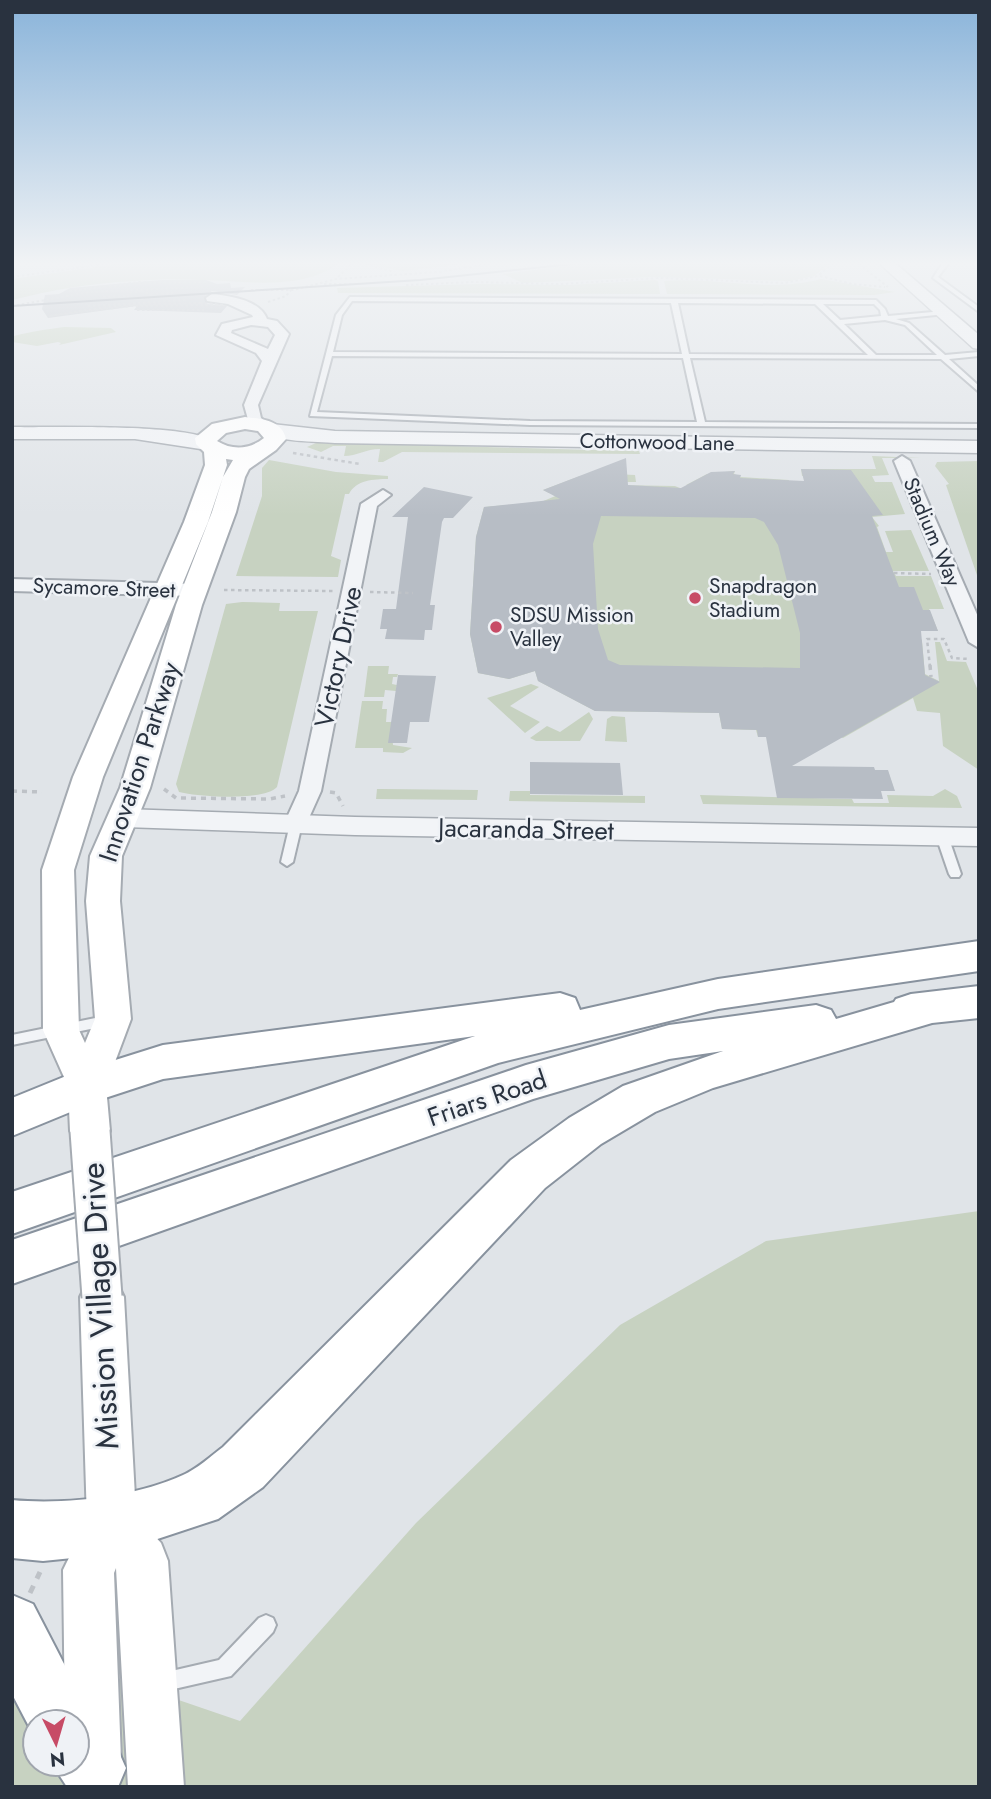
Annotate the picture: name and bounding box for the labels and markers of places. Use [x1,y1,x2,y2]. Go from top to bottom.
place label: Snapdragon Stadium [709,571,817,625]
marker: Snapdragon Stadium [687,590,703,606]
place label: SDSU Mission Valley [510,600,634,654]
marker: SDSU Mission Valley [488,619,504,635]

